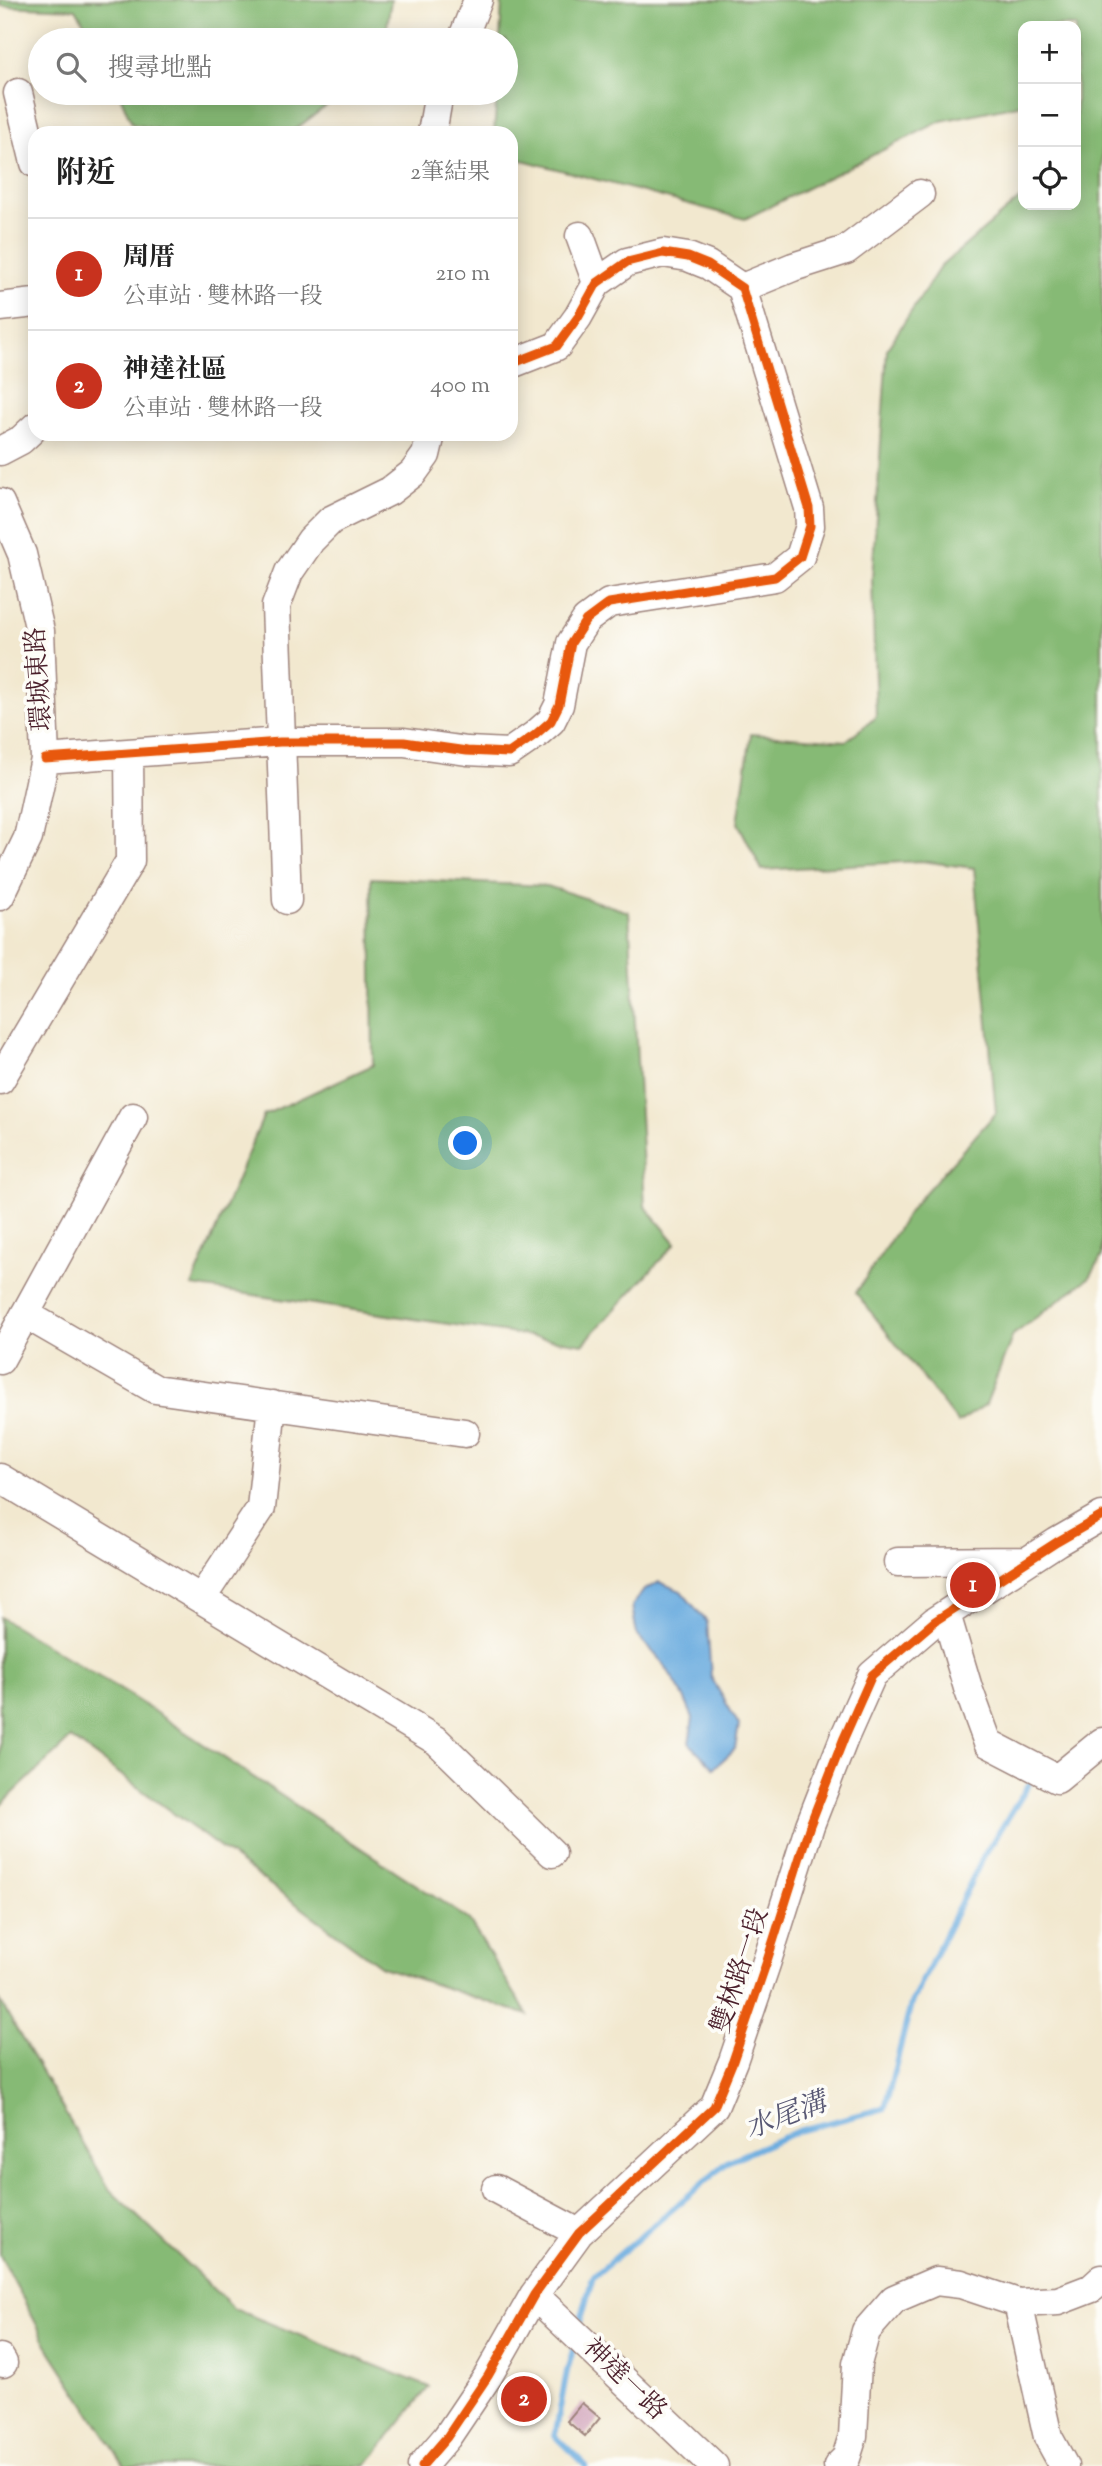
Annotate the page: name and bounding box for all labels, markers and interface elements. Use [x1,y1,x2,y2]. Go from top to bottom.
map controls [1018,21,1081,210]
button: + [1018,21,1081,84]
search box [28,28,518,105]
icon: search [52,48,90,86]
text: 搜尋地點 [108,51,212,88]
button: − [1018,84,1081,147]
button: locate [1018,147,1081,210]
text: 附近 [56,153,116,196]
text: 2筆結果 [410,157,490,190]
text: 周厝 [123,240,175,277]
text: 1 [75,258,83,291]
text: 210 m [436,258,490,291]
text: 公車站 · 雙林路一段 [123,281,323,314]
text: 神達社區 [123,352,227,389]
text: 2 [74,370,84,403]
text: 400 m [430,370,490,403]
text: 公車站 · 雙林路一段 [123,393,323,426]
street label: 環城東路 [18,626,62,732]
your location [448,1126,482,1160]
pin: 1 [950,1559,996,1611]
street label: 雙林路一段 [703,1903,779,2039]
water label: 水尾溝 [740,2082,836,2150]
street label: 神達一路 [574,2331,674,2429]
pin: 2 [501,2373,547,2425]

